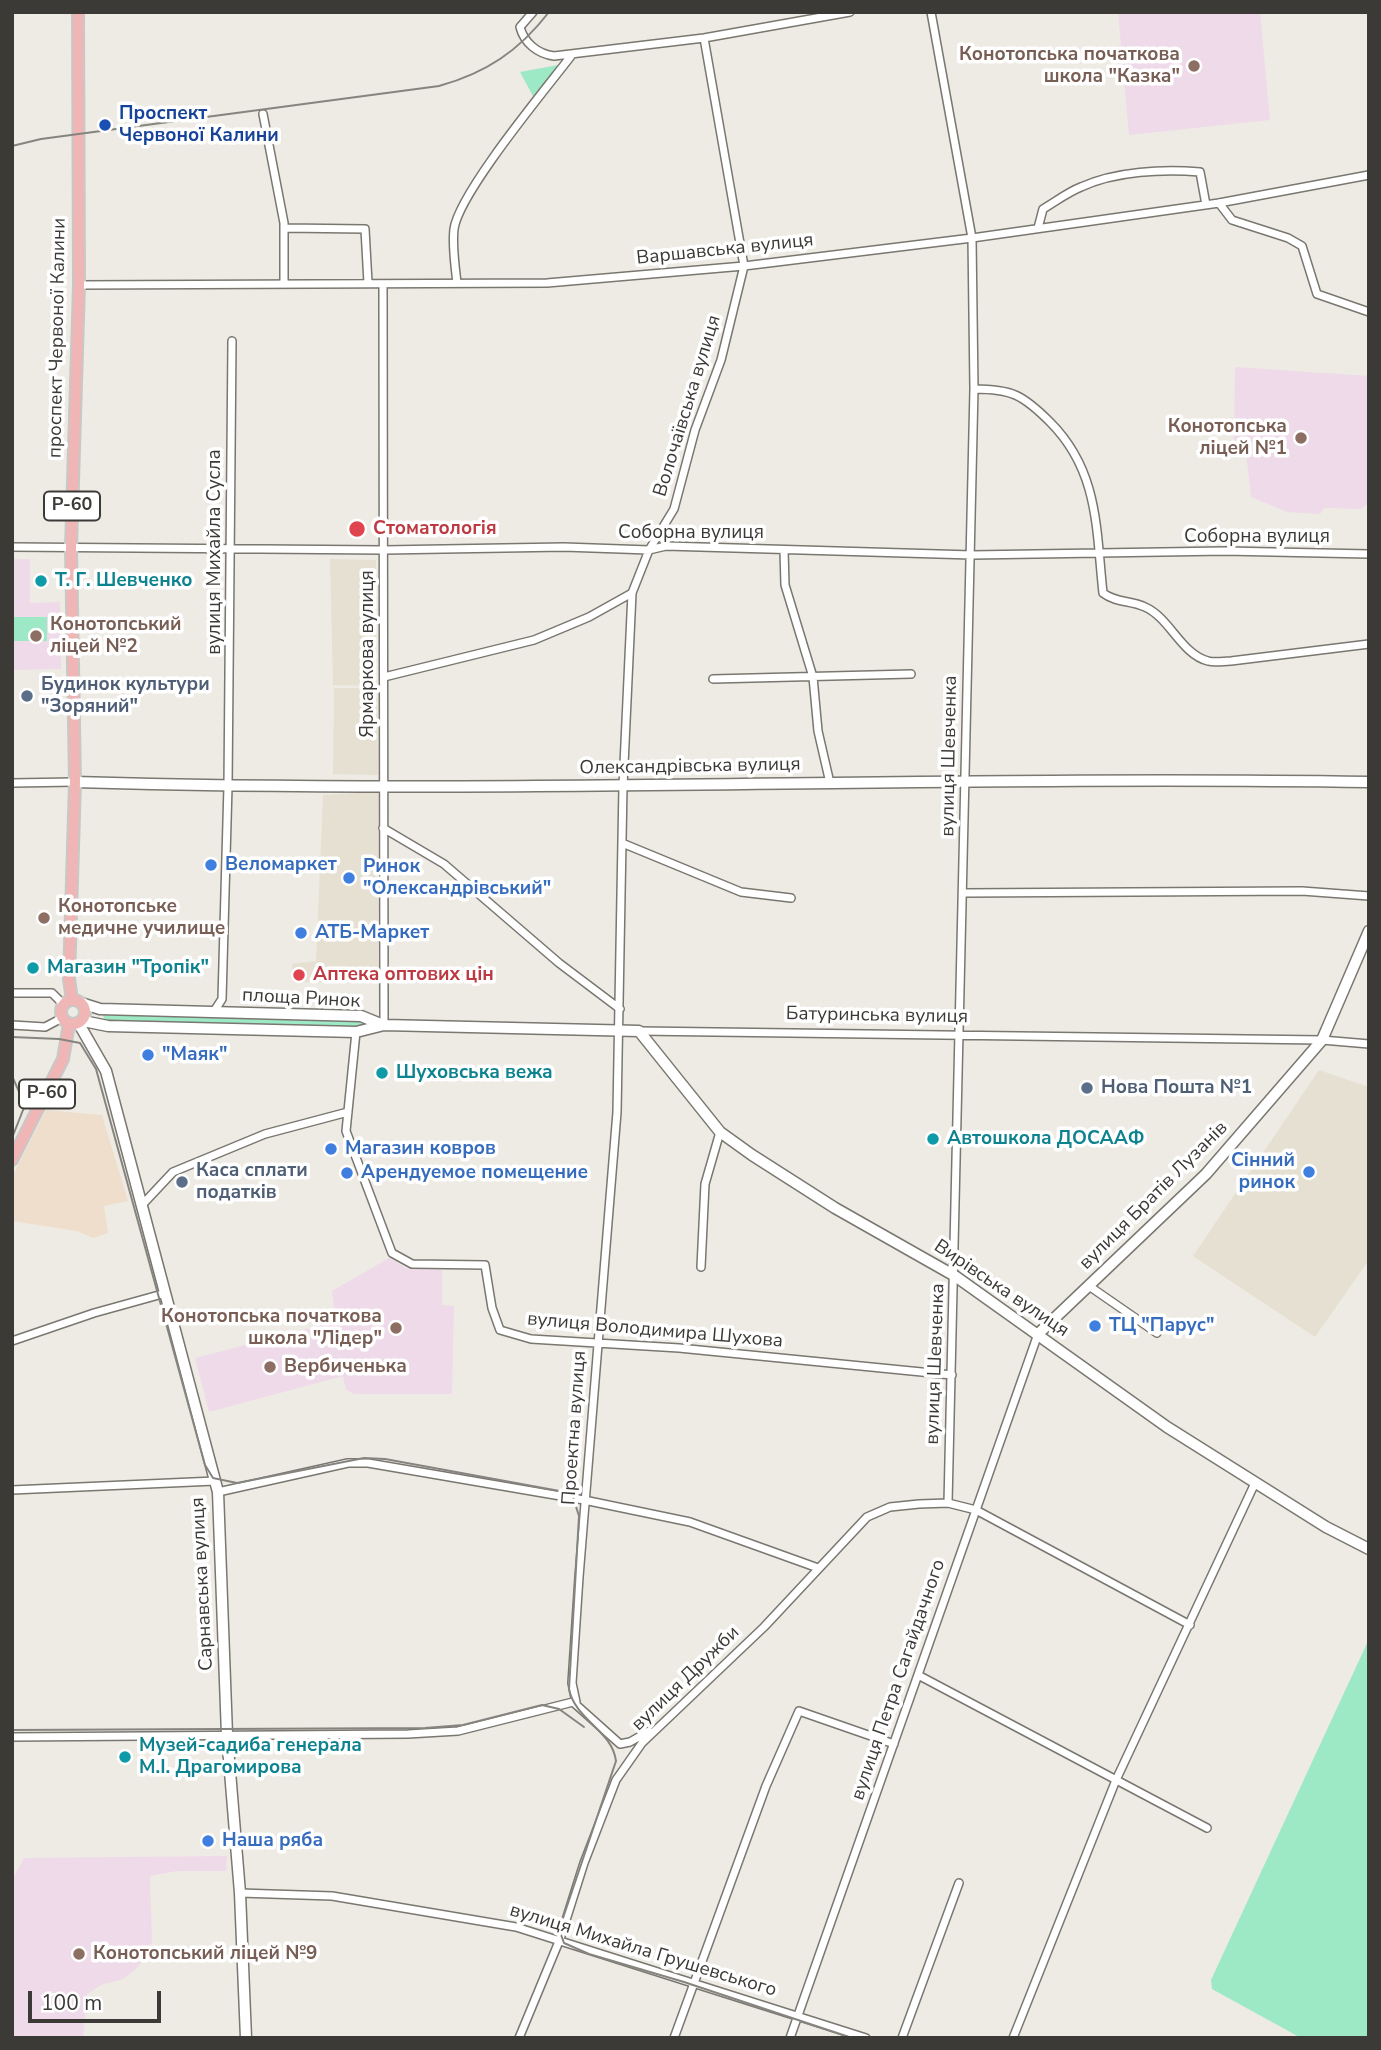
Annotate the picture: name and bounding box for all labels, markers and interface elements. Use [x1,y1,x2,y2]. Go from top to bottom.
place label: Конотопська початкова школа "Казка" [959,44,1180,88]
marker: Конотопська початкова школа "Казка" [1186,58,1202,74]
place label: Проспект Червоної Калини [119,103,279,147]
marker: Проспект Червоної Калини [97,117,113,133]
street label: проспект Червоної Калини [45,218,71,458]
street label: Варшавська вулиця [635,229,815,271]
street label: Волочаївська вулиця [650,313,726,499]
place label: Конотопська ліцей №1 [1168,416,1287,460]
marker: Конотопська ліцей №1 [1293,430,1309,446]
street label: вулиця Михайла Сусла [204,449,226,655]
road number: Р-60 [44,492,100,520]
place label: Стоматологія [373,518,497,540]
marker: Стоматологія [347,519,367,539]
street label: Соборна вулиця [618,522,764,544]
street label: Соборна вулиця [1184,526,1330,548]
place label: Т. Г. Шевченко [55,570,193,592]
street label: Ярмаркова вулиця [357,570,379,738]
marker: Т. Г. Шевченко [33,573,49,589]
place label: Конотопський ліцей №2 [50,614,182,658]
marker: Конотопський ліцей №2 [28,628,44,644]
place label: Будинок культури "Зоряний" [41,674,210,718]
street label: вулиця Шевченка [937,675,963,837]
marker: Будинок культури "Зоряний" [19,688,35,704]
street label: Олександрівська вулиця [579,754,801,780]
place label: Веломаркет [225,854,337,876]
place label: Ринок "Олександрівський" [363,856,551,900]
marker: Веломаркет [203,857,219,873]
marker: Ринок "Олександрівський" [341,870,357,886]
place label: Конотопське медичне училище [58,896,225,940]
marker: Конотопське медичне училище [36,910,52,926]
place label: АТБ-Маркет [315,922,429,944]
marker: АТБ-Маркет [293,925,309,941]
place label: Магазин "Тропік" [47,957,209,979]
marker: Магазин "Тропік" [25,960,41,976]
place label: Аптека оптових цін [313,964,494,986]
marker: Аптека оптових цін [291,967,307,983]
street label: площа Ринок [241,985,361,1013]
street label: Батуринська вулиця [786,1003,968,1029]
place label: "Маяк" [162,1044,227,1066]
marker: "Маяк" [140,1047,156,1063]
place label: Шуховська вежа [396,1062,553,1084]
marker: Шуховська вежа [374,1065,390,1081]
place label: Нова Пошта №1 [1101,1077,1252,1099]
road number: Р-60 [19,1079,75,1108]
marker: Нова Пошта №1 [1079,1080,1095,1096]
street label: вулиця Братів Лузанів [1075,1117,1233,1275]
place label: Автошкола ДОСААФ [947,1128,1145,1150]
marker: Автошкола ДОСААФ [925,1131,941,1147]
place label: Магазин ковров [345,1138,496,1160]
marker: Магазин ковров [323,1141,339,1157]
place label: Сінний ринок [1231,1150,1295,1194]
place label: Каса сплати податків [196,1160,308,1204]
place label: Арендуемое помещение [361,1162,588,1184]
marker: Сінний ринок [1301,1164,1317,1180]
marker: Арендуемое помещение [339,1165,355,1181]
marker: Каса сплати податків [174,1174,190,1190]
street label: Вирівська вулиця [929,1235,1073,1343]
street label: вулиця Шевченка [922,1283,950,1445]
place label: Конотопська початкова школа "Лідер" [161,1306,382,1350]
street label: вулиця Володимира Шухова [526,1308,784,1354]
place label: ТЦ "Парус" [1109,1315,1214,1337]
marker: ТЦ "Парус" [1087,1318,1103,1334]
marker: Конотопська початкова школа "Лідер" [388,1320,404,1336]
street label: Проектна вулиця [558,1350,592,1506]
place label: Вербиченька [284,1356,407,1378]
marker: Вербиченька [262,1359,278,1375]
street label: Сарнавська вулиця [187,1497,219,1671]
street label: вулиця Петра Сагайдачного [847,1557,951,1803]
street label: вулиця Дружби [627,1622,745,1736]
place label: Музей-садиба генерала М.І. Драгомирова [139,1735,362,1779]
marker: Музей-садиба генерала М.І. Драгомирова [117,1749,133,1765]
place label: Наша ряба [222,1830,323,1852]
marker: Наша ряба [200,1833,216,1849]
street label: вулиця Михайла Грушевського [507,1899,779,2003]
place label: Конотопський ліцей №9 [93,1943,318,1965]
marker: Конотопський ліцей №9 [71,1946,87,1962]
scale bar [32,1976,164,2020]
text: 100 m [41,1989,102,2017]

